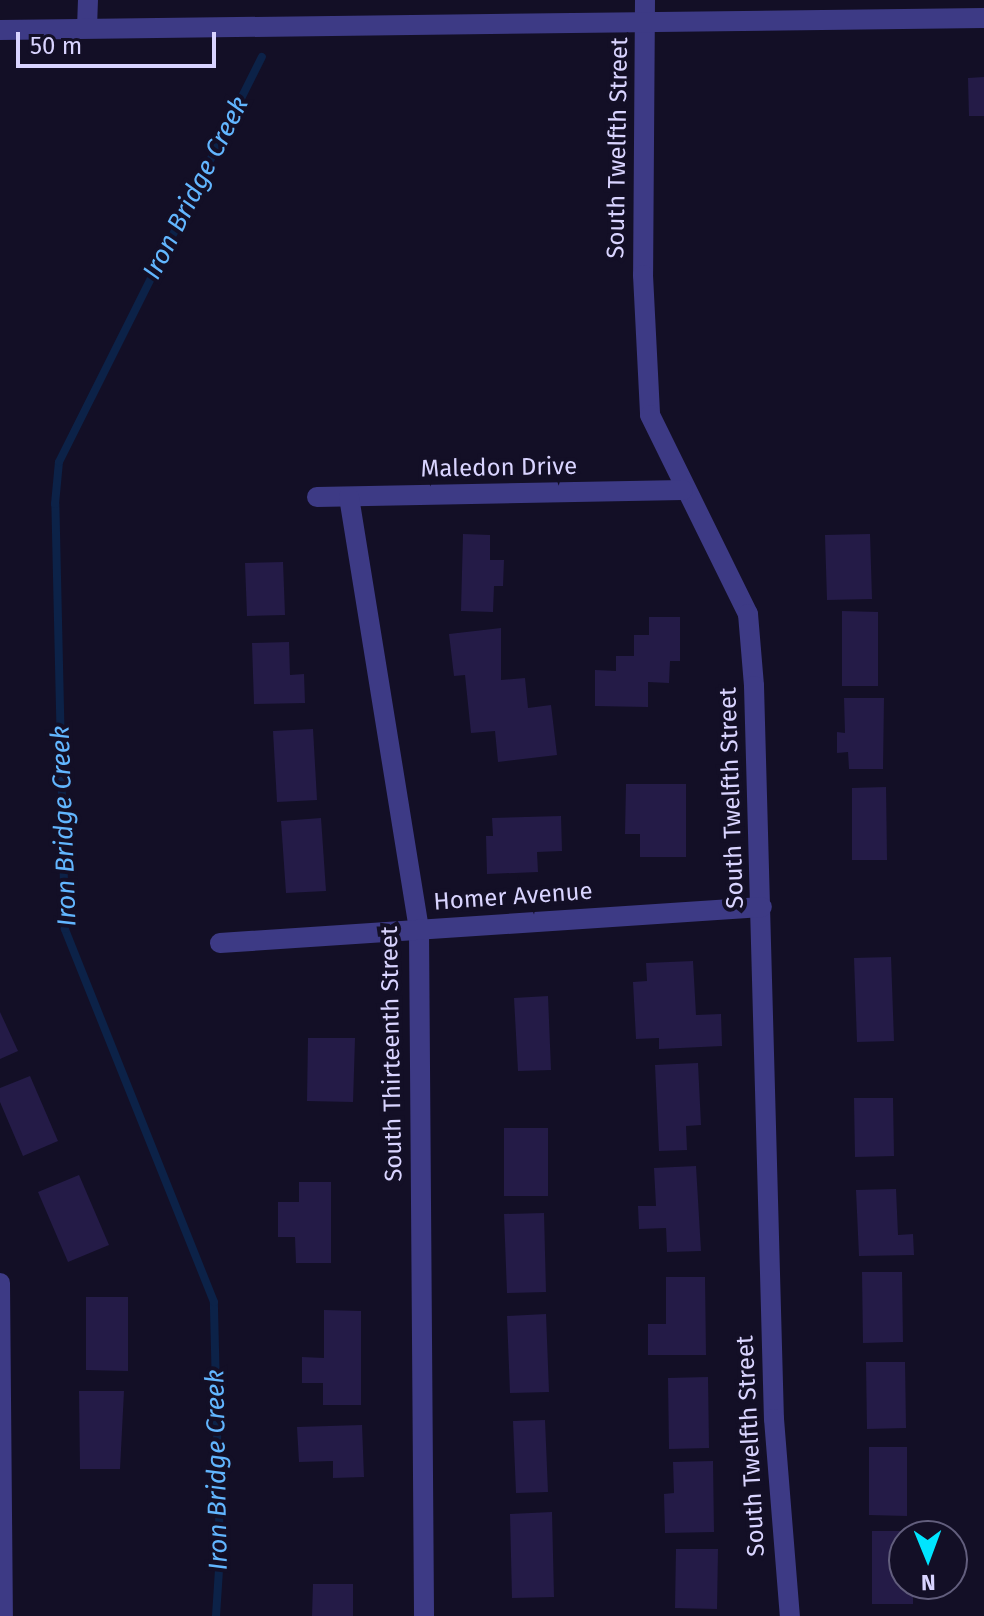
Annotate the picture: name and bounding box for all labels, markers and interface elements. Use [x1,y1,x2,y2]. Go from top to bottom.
scale bar [20,16,220,66]
text: 50 m [30,32,82,60]
street label: South Twelfth Street [602,37,634,259]
water label: Iron Bridge Creek [136,91,256,285]
street label: Maledon Drive [420,452,578,484]
street label: South Twelfth Street [714,687,750,909]
water label: Iron Bridge Creek [45,725,83,927]
street label: Homer Avenue [433,877,593,917]
street label: South Thirteenth Street [375,926,409,1182]
street label: South Twelfth Street [731,1335,771,1557]
water label: Iron Bridge Creek [200,1369,234,1571]
north arrow [888,1520,968,1600]
text: N [921,1569,936,1596]

